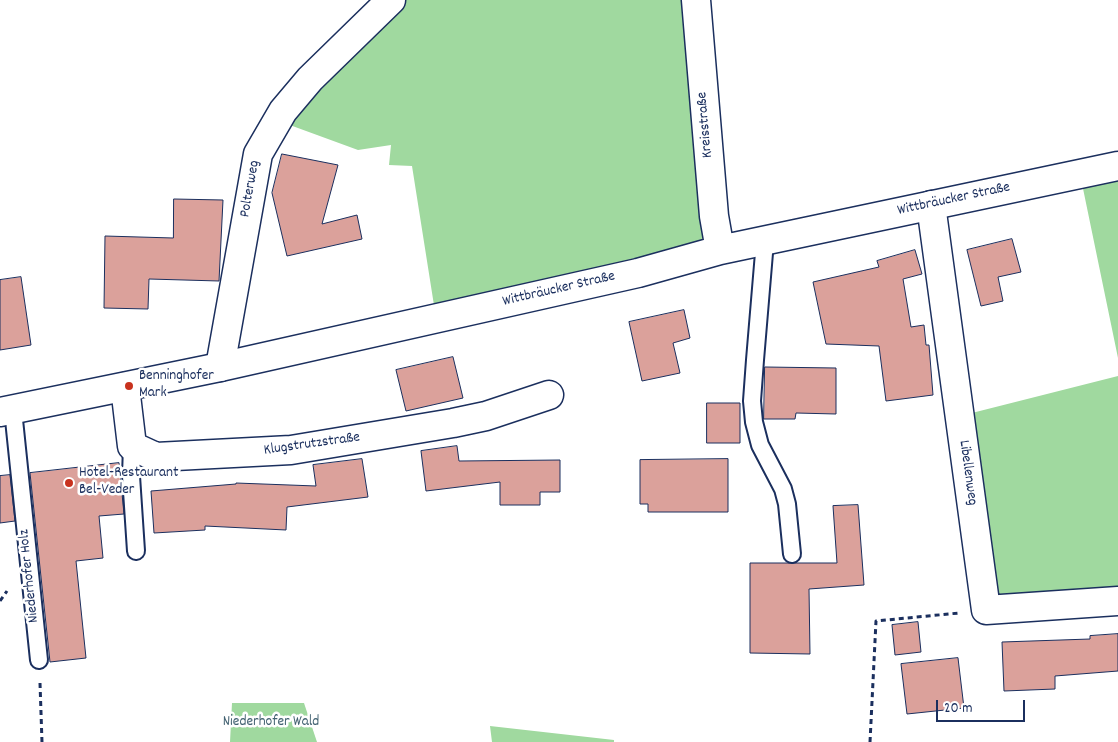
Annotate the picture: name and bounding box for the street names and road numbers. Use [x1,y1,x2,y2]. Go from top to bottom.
street label: Kreisstraße [694,91,718,159]
street label: Polterweg [237,159,265,219]
street label: Wittbräucker Straße [896,179,1012,221]
street label: Wittbräucker Straße [501,268,617,312]
street label: Klugstrutzstraße [263,429,361,461]
street label: Libellenweg [954,439,980,507]
street label: Niederhofer Holz [16,528,44,624]

